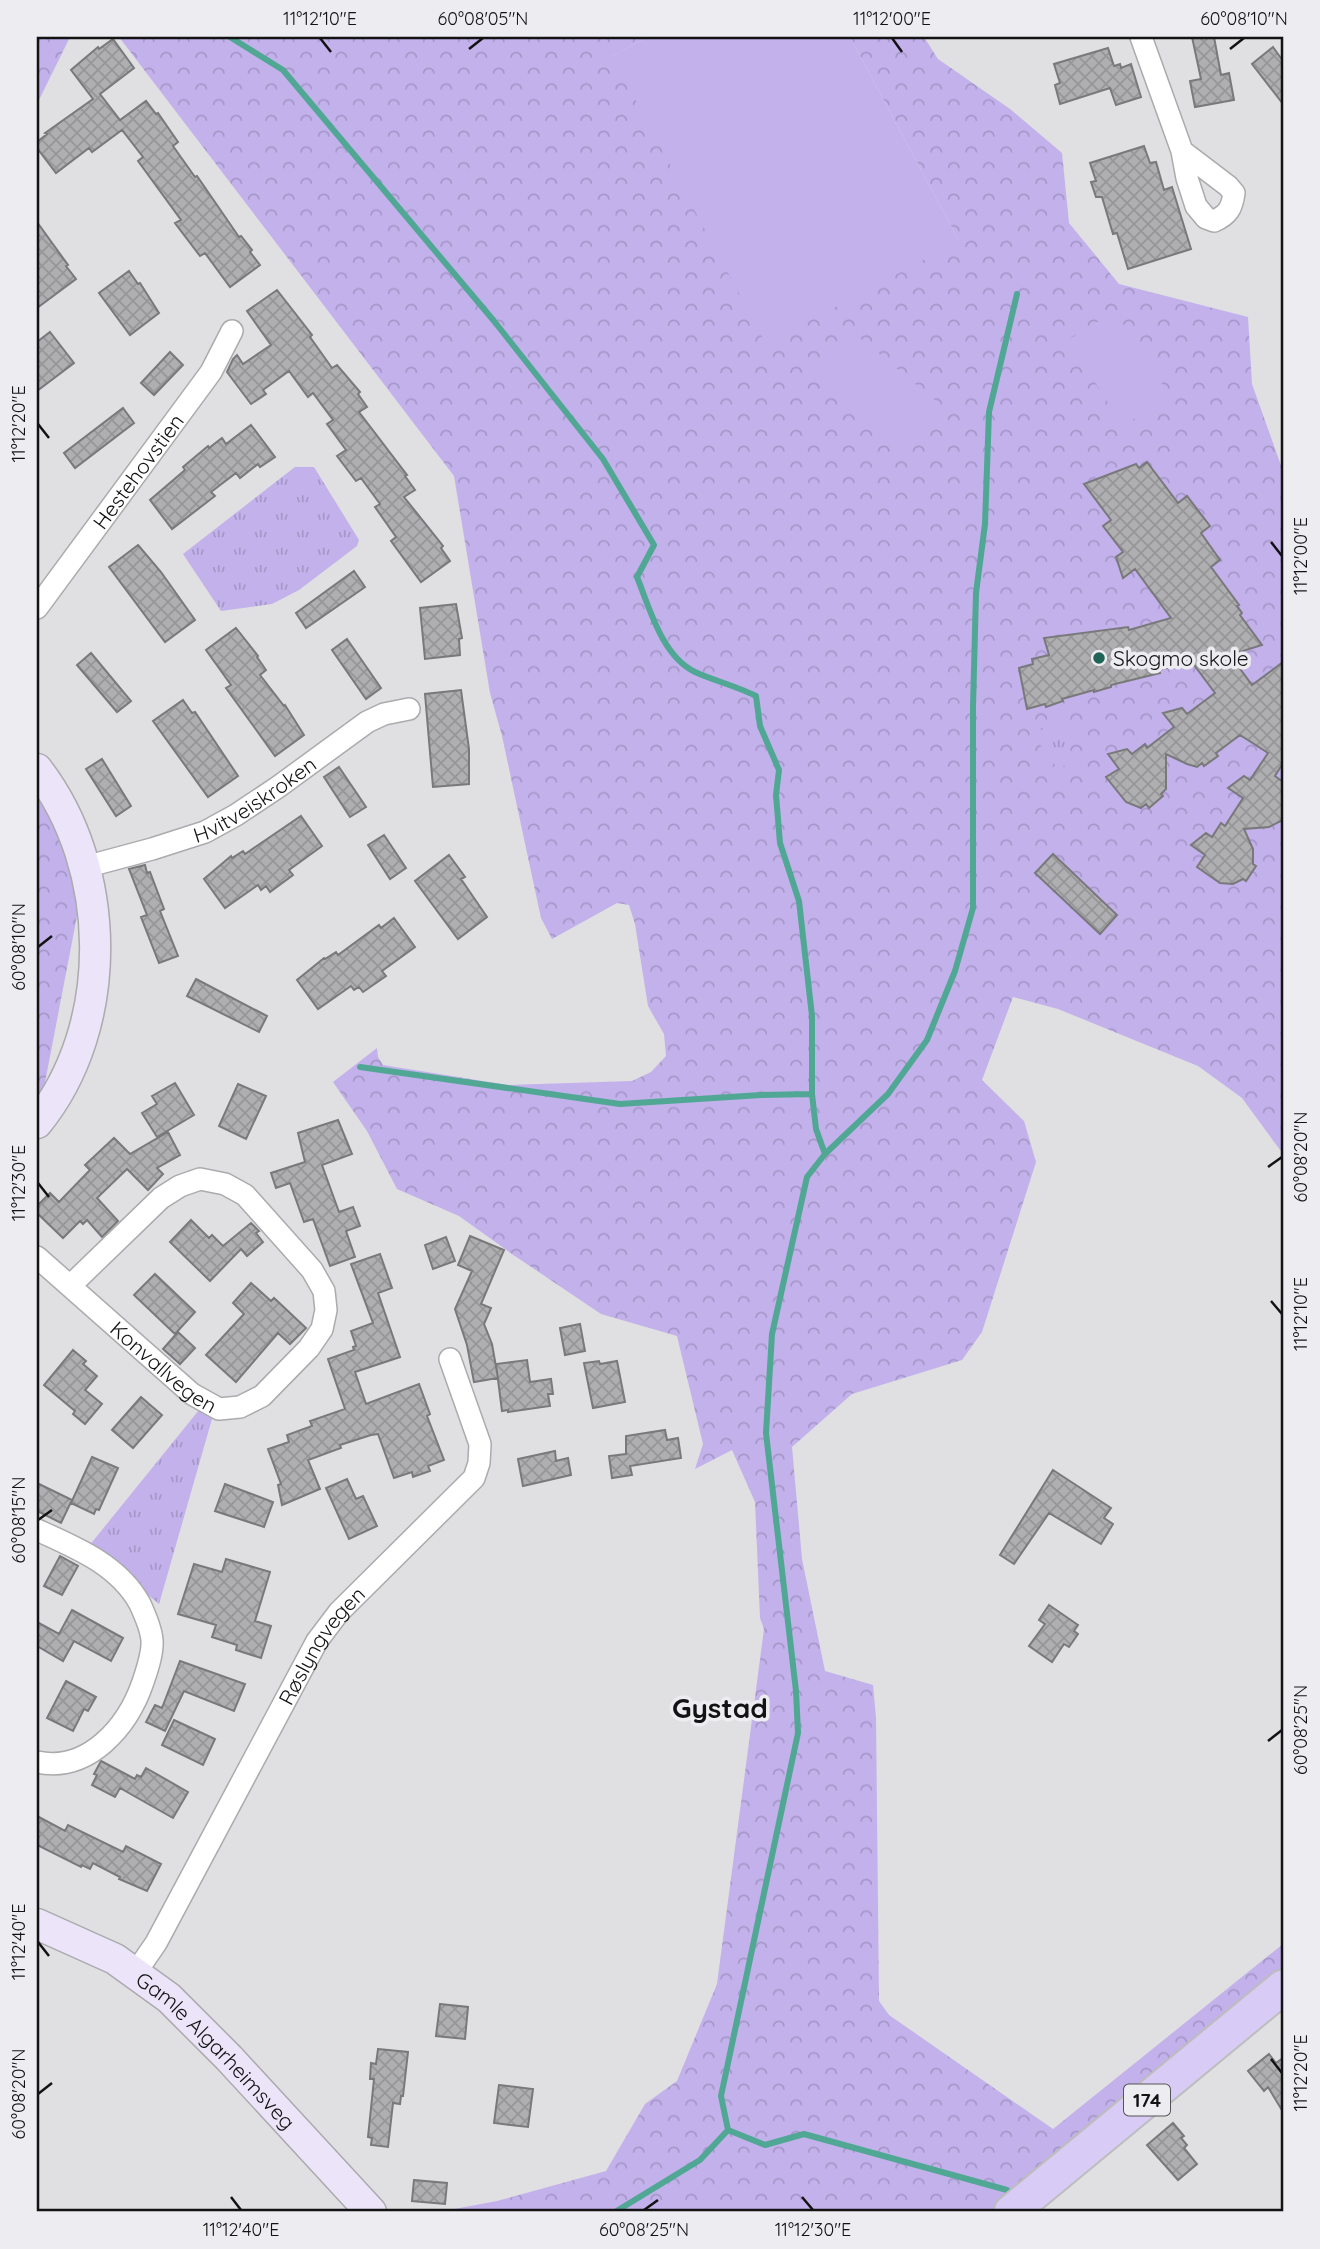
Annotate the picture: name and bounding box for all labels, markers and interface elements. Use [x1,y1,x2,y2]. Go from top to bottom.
text: 11°12'10"E [283,7,357,30]
text: 60°08'05"N [438,7,528,30]
text: 11°12'00"E [853,7,931,30]
text: 60°08'10"N [1200,7,1288,30]
text: 11°12'20"E [7,385,30,463]
street label: Hestehovstien [87,408,189,534]
text: 11°12'00"E [1289,517,1312,595]
place label: Skogmo skole [1113,645,1249,671]
marker: Skogmo skole [1091,650,1107,666]
street label: Hvitveiskroken [190,751,321,848]
text: 60°08'10"N [7,903,30,991]
text: 60°08'20"N [1289,1112,1312,1202]
text: 11°12'30"E [7,1145,30,1221]
text: 11°12'10"E [1289,1277,1312,1351]
street label: Konvallvegen [105,1315,222,1418]
text: 60°08'15"N [7,1477,30,1563]
street label: Røslyngvegen [272,1581,370,1709]
text: 60°08'25"N [1289,1685,1312,1775]
district label: Gystad [672,1690,768,1725]
text: 11°12'40"E [7,1904,30,1980]
street label: Gamle Algarheimsveg [131,1966,301,2135]
text: 11°12'20"E [1289,2034,1312,2112]
text: 60°08'20"N [7,2049,30,2139]
road number: 174 [1124,2084,1170,2116]
text: 11°12'40"E [203,2218,279,2241]
text: 60°08'25"N [599,2218,689,2241]
text: 11°12'30"E [775,2218,851,2241]

